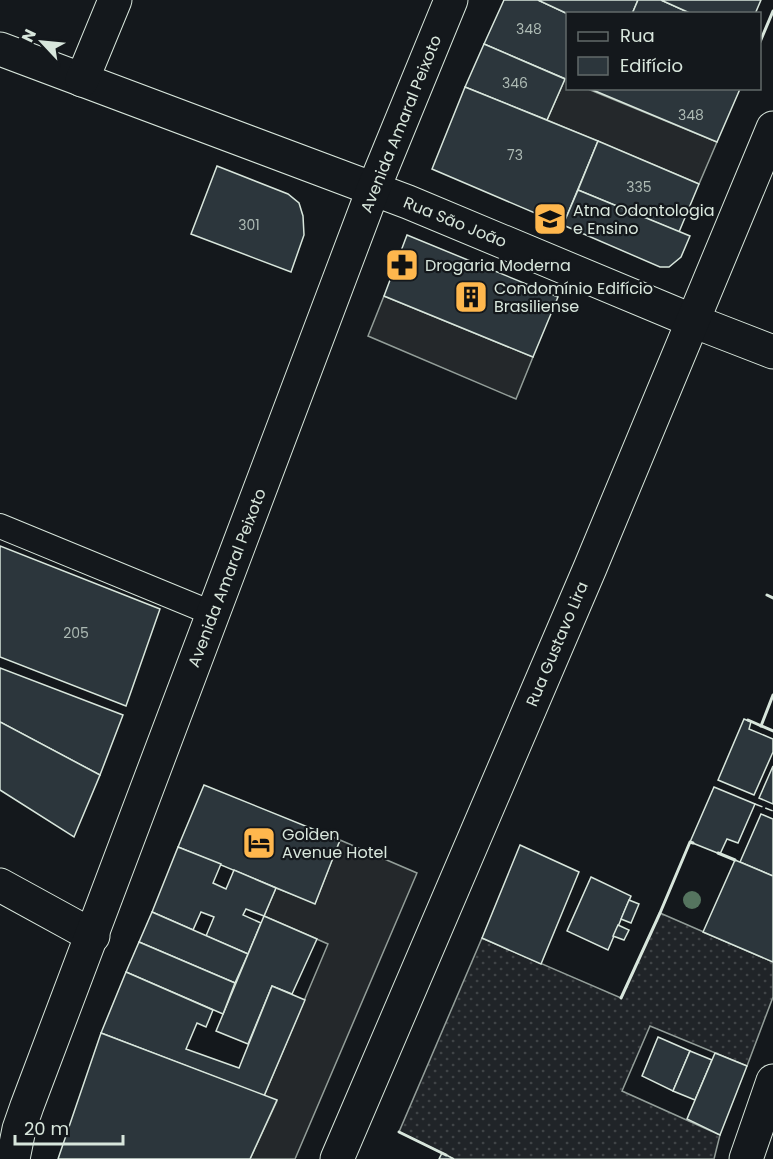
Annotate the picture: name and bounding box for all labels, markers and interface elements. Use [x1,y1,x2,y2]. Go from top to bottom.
north arrow [12,12,72,72]
legend [566,12,761,90]
house number: 348 [516,19,542,39]
text: Rua [620,23,655,48]
text: N [16,25,42,46]
street label: Avenida Amaral Peixoto [355,32,447,216]
text: Edifício [620,53,683,78]
house number: 346 [502,73,528,93]
house number: 348 [678,105,704,125]
house number: 73 [507,145,523,165]
house number: 335 [626,177,652,197]
street label: Rua São João [400,191,510,253]
place label: Atna Odontologia e Ensino [573,199,715,240]
school or university icon: Atna Odontologia e Ensino [532,201,568,237]
house number: 301 [238,215,260,235]
pharmacy icon: Drogaria Moderna [384,247,420,283]
place label: Drogaria Moderna [425,254,571,277]
place label: Condomínio Edifício Brasiliense [494,277,653,318]
building icon: Condomínio Edifício Brasiliense [453,279,489,315]
street label: Avenida Amaral Peixoto [182,485,272,671]
street label: Rua Gustavo Lira [520,578,594,710]
house number: 205 [63,623,89,643]
place label: Golden Avenue Hotel [282,823,387,864]
hotel icon: Golden Avenue Hotel [241,825,277,861]
scale bar [15,1108,123,1146]
text: 20 m [24,1116,69,1141]

